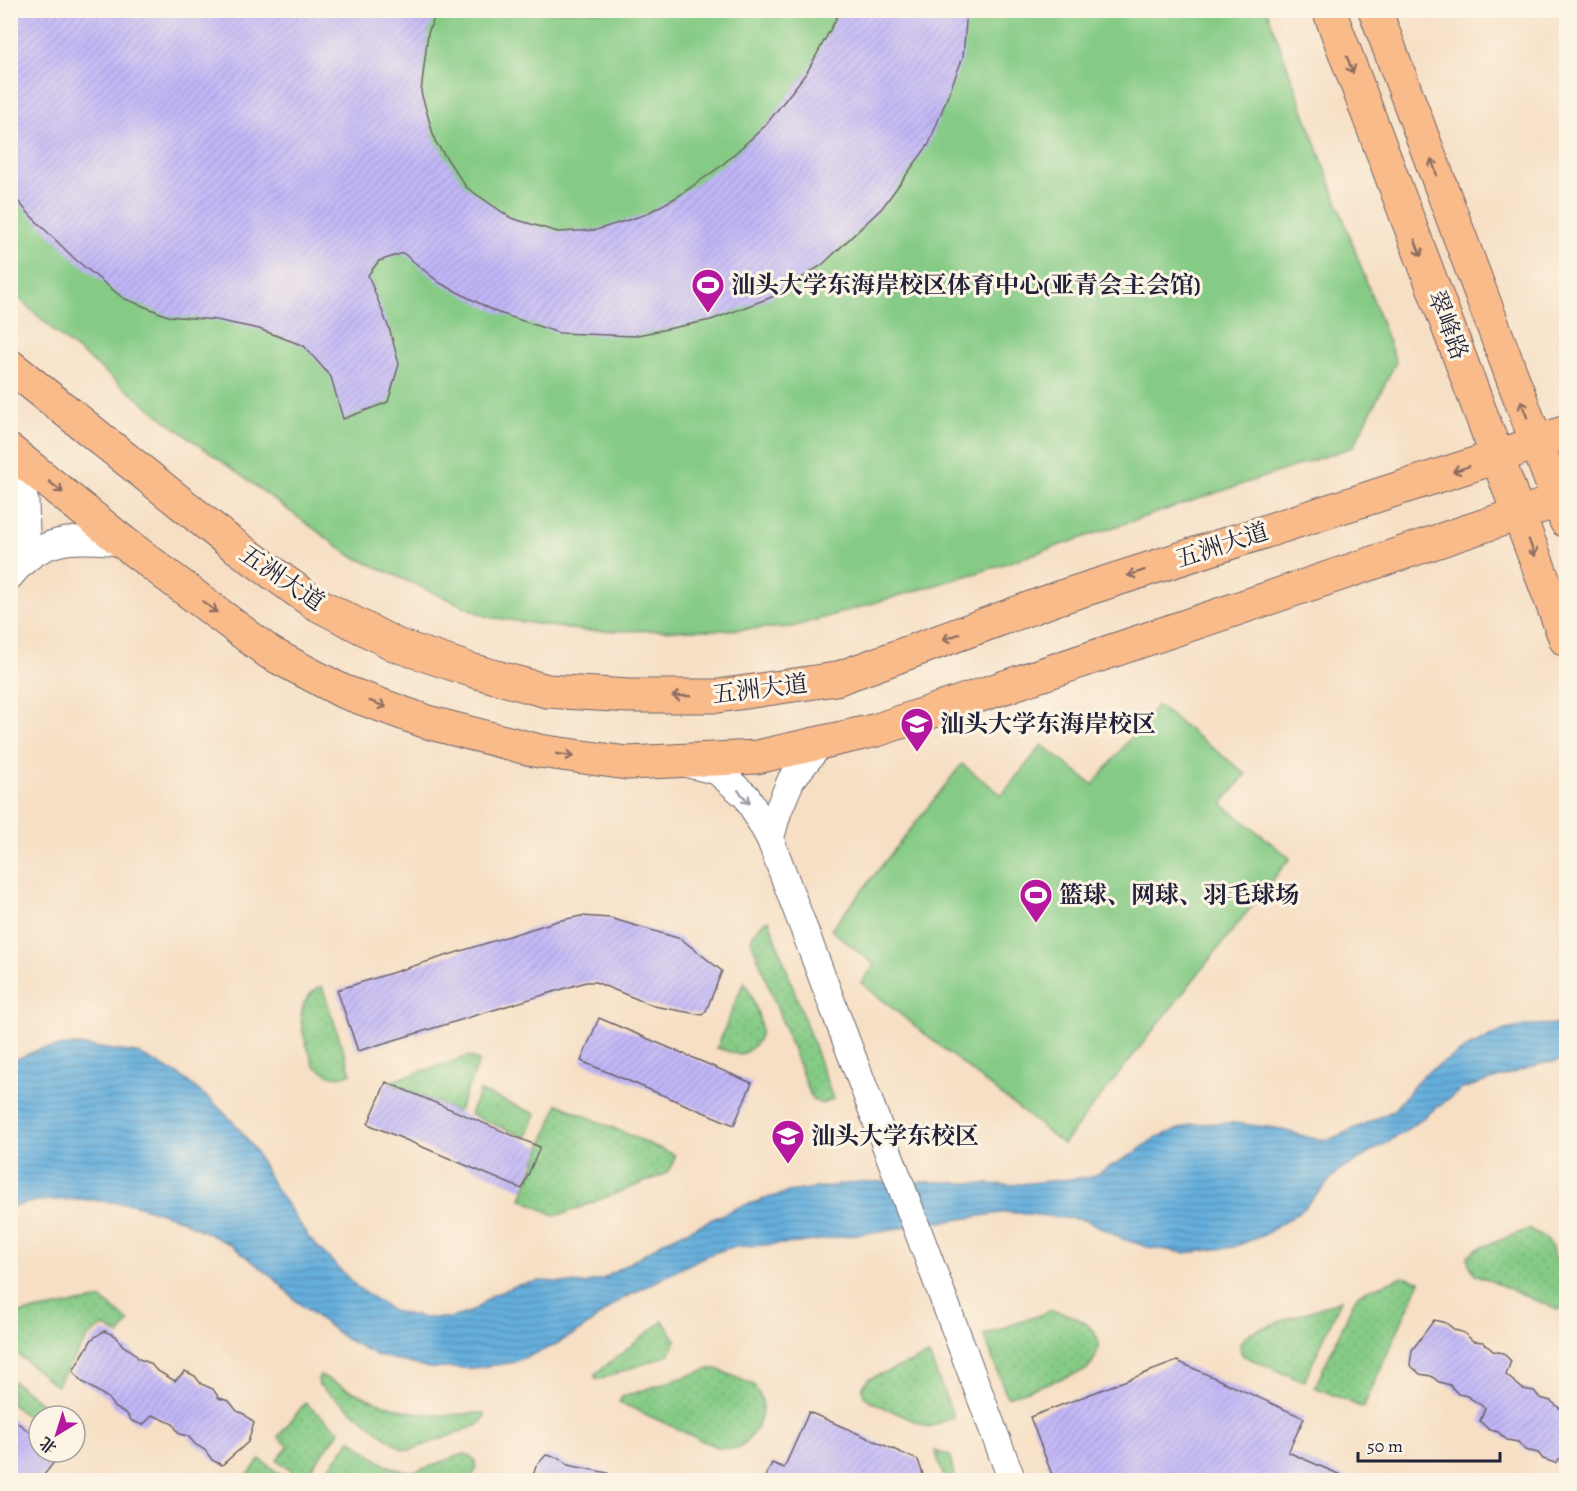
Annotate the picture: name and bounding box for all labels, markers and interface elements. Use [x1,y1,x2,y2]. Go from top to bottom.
one-way arrow [1345,55,1356,74]
one-way arrow [1427,158,1438,177]
one-way arrow [1414,238,1425,257]
sports icon: 汕头大学东海岸校区体育中心(亚青会主会馆) [690,267,726,314]
place label: 汕头大学东海岸校区体育中心(亚青会主会馆) [731,269,1201,301]
street label: 翠峰路 [1420,286,1476,364]
one-way arrow [1517,400,1528,419]
one-way arrow [1452,464,1471,475]
one-way arrow [48,481,64,494]
street label: 五洲大道 [1171,515,1273,575]
street label: 五洲大道 [233,538,331,618]
one-way arrow [1527,538,1538,557]
one-way arrow [1127,568,1146,579]
one-way arrow [201,601,217,613]
one-way arrow [943,632,961,643]
street label: 五洲大道 [710,667,810,711]
one-way arrow [672,690,692,702]
one-way arrow [368,700,386,711]
school or university icon: 汕头大学东海岸校区 [899,706,935,753]
place label: 汕头大学东海岸校区 [940,708,1156,740]
one-way arrow [555,749,575,760]
one-way arrow [737,789,751,804]
sports icon: 篮球、网球、羽毛球场 [1018,877,1054,924]
place label: 篮球、网球、羽毛球场 [1059,879,1299,911]
school or university icon: 汕头大学东校区 [770,1118,806,1165]
place label: 汕头大学东校区 [811,1120,979,1152]
north arrow [27,1404,87,1464]
scale bar [1358,1425,1500,1463]
text: 北 [35,1431,61,1459]
text: 50 m [1367,1434,1403,1458]

